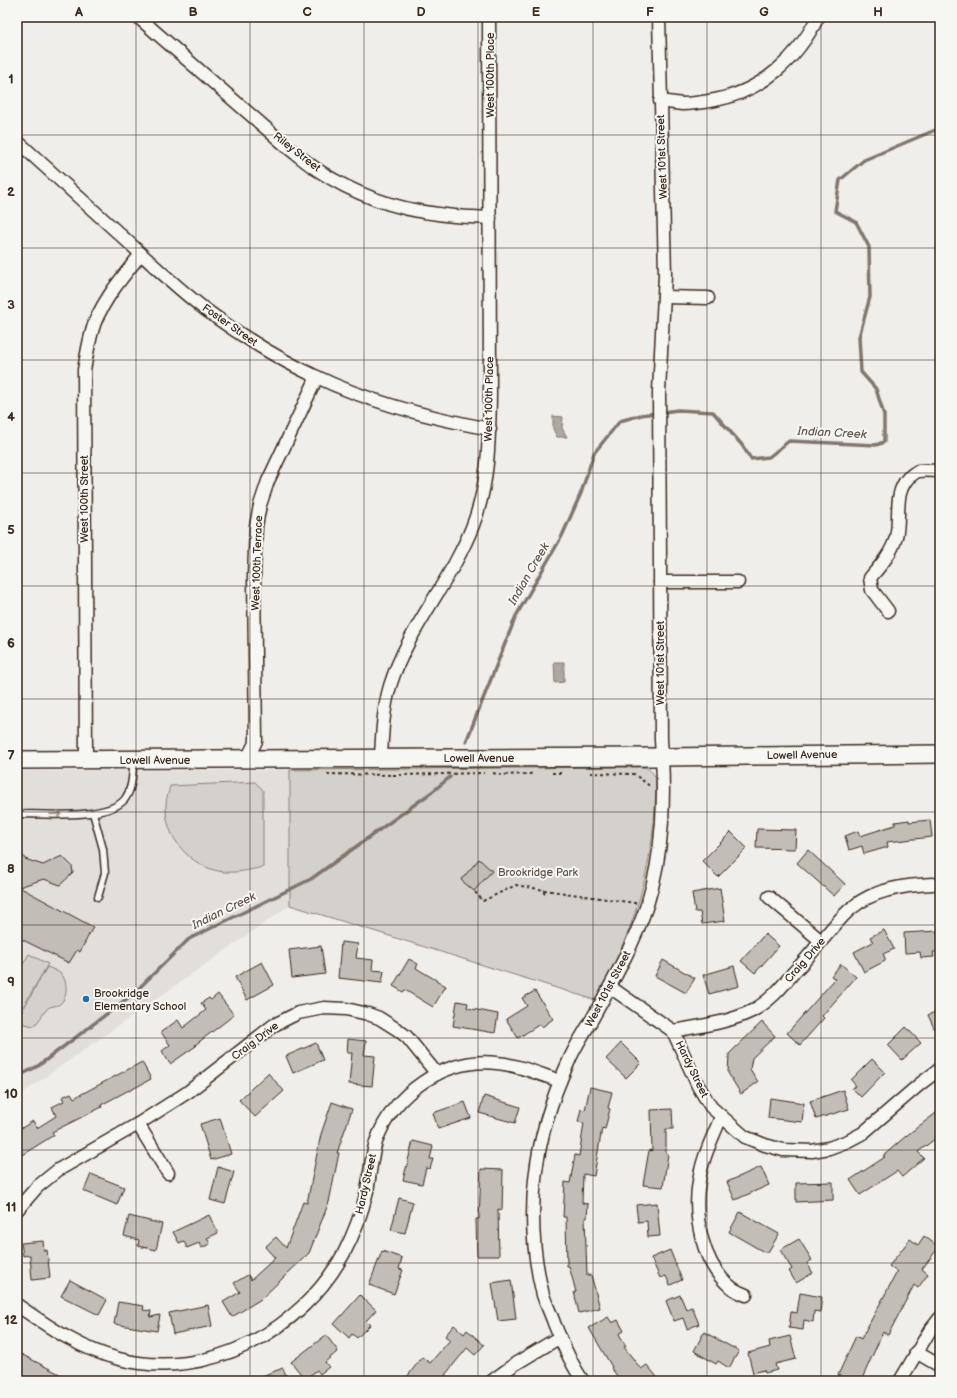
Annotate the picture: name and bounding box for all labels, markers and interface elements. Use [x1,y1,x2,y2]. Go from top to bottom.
text: A [74,4,83,20]
text: B [188,4,198,20]
text: C [302,4,312,20]
text: D [416,4,426,20]
text: E [532,4,541,20]
text: F [646,4,654,20]
text: G [759,4,769,20]
text: H [873,4,883,20]
street label: West 100th Place [484,32,497,118]
text: 1 [8,71,14,87]
street label: West 101st Street [654,114,670,199]
street label: Riley Street [271,130,324,175]
text: 2 [7,184,15,200]
text: 3 [7,297,15,313]
street label: Foster Street [200,301,261,349]
street label: West 100th Place [482,356,496,442]
text: 4 [7,409,15,425]
water label: Indian Creek [796,424,868,442]
street label: West 100th Street [78,455,91,543]
street label: West 100th Terrace [249,515,265,611]
text: 5 [7,522,15,538]
water label: Indian Creek [505,539,553,609]
street label: West 101st Street [654,620,667,705]
text: 6 [7,635,15,651]
text: 7 [7,748,15,764]
street label: Lowell Avenue [766,748,838,762]
street label: Lowell Avenue [444,752,515,765]
street label: Lowell Avenue [120,754,191,767]
one-way arrow [49,810,62,818]
text: 8 [7,861,15,877]
park label: Brookridge Park [498,866,579,879]
water label: Indian Creek [189,889,259,933]
street label: Craig Drive [782,934,828,985]
street label: West 101st Street [582,948,634,1029]
text: 9 [7,974,15,990]
place label: Brookridge Elementary School [94,987,186,1013]
marker: Brookridge Elementary School [81,994,91,1004]
street label: Craig Drive [229,1019,281,1063]
street label: Hardy Street [673,1038,712,1100]
text: 10 [4,1086,18,1102]
street label: Hardy Street [353,1152,379,1215]
text: 11 [6,1199,16,1215]
text: 12 [4,1312,18,1328]

